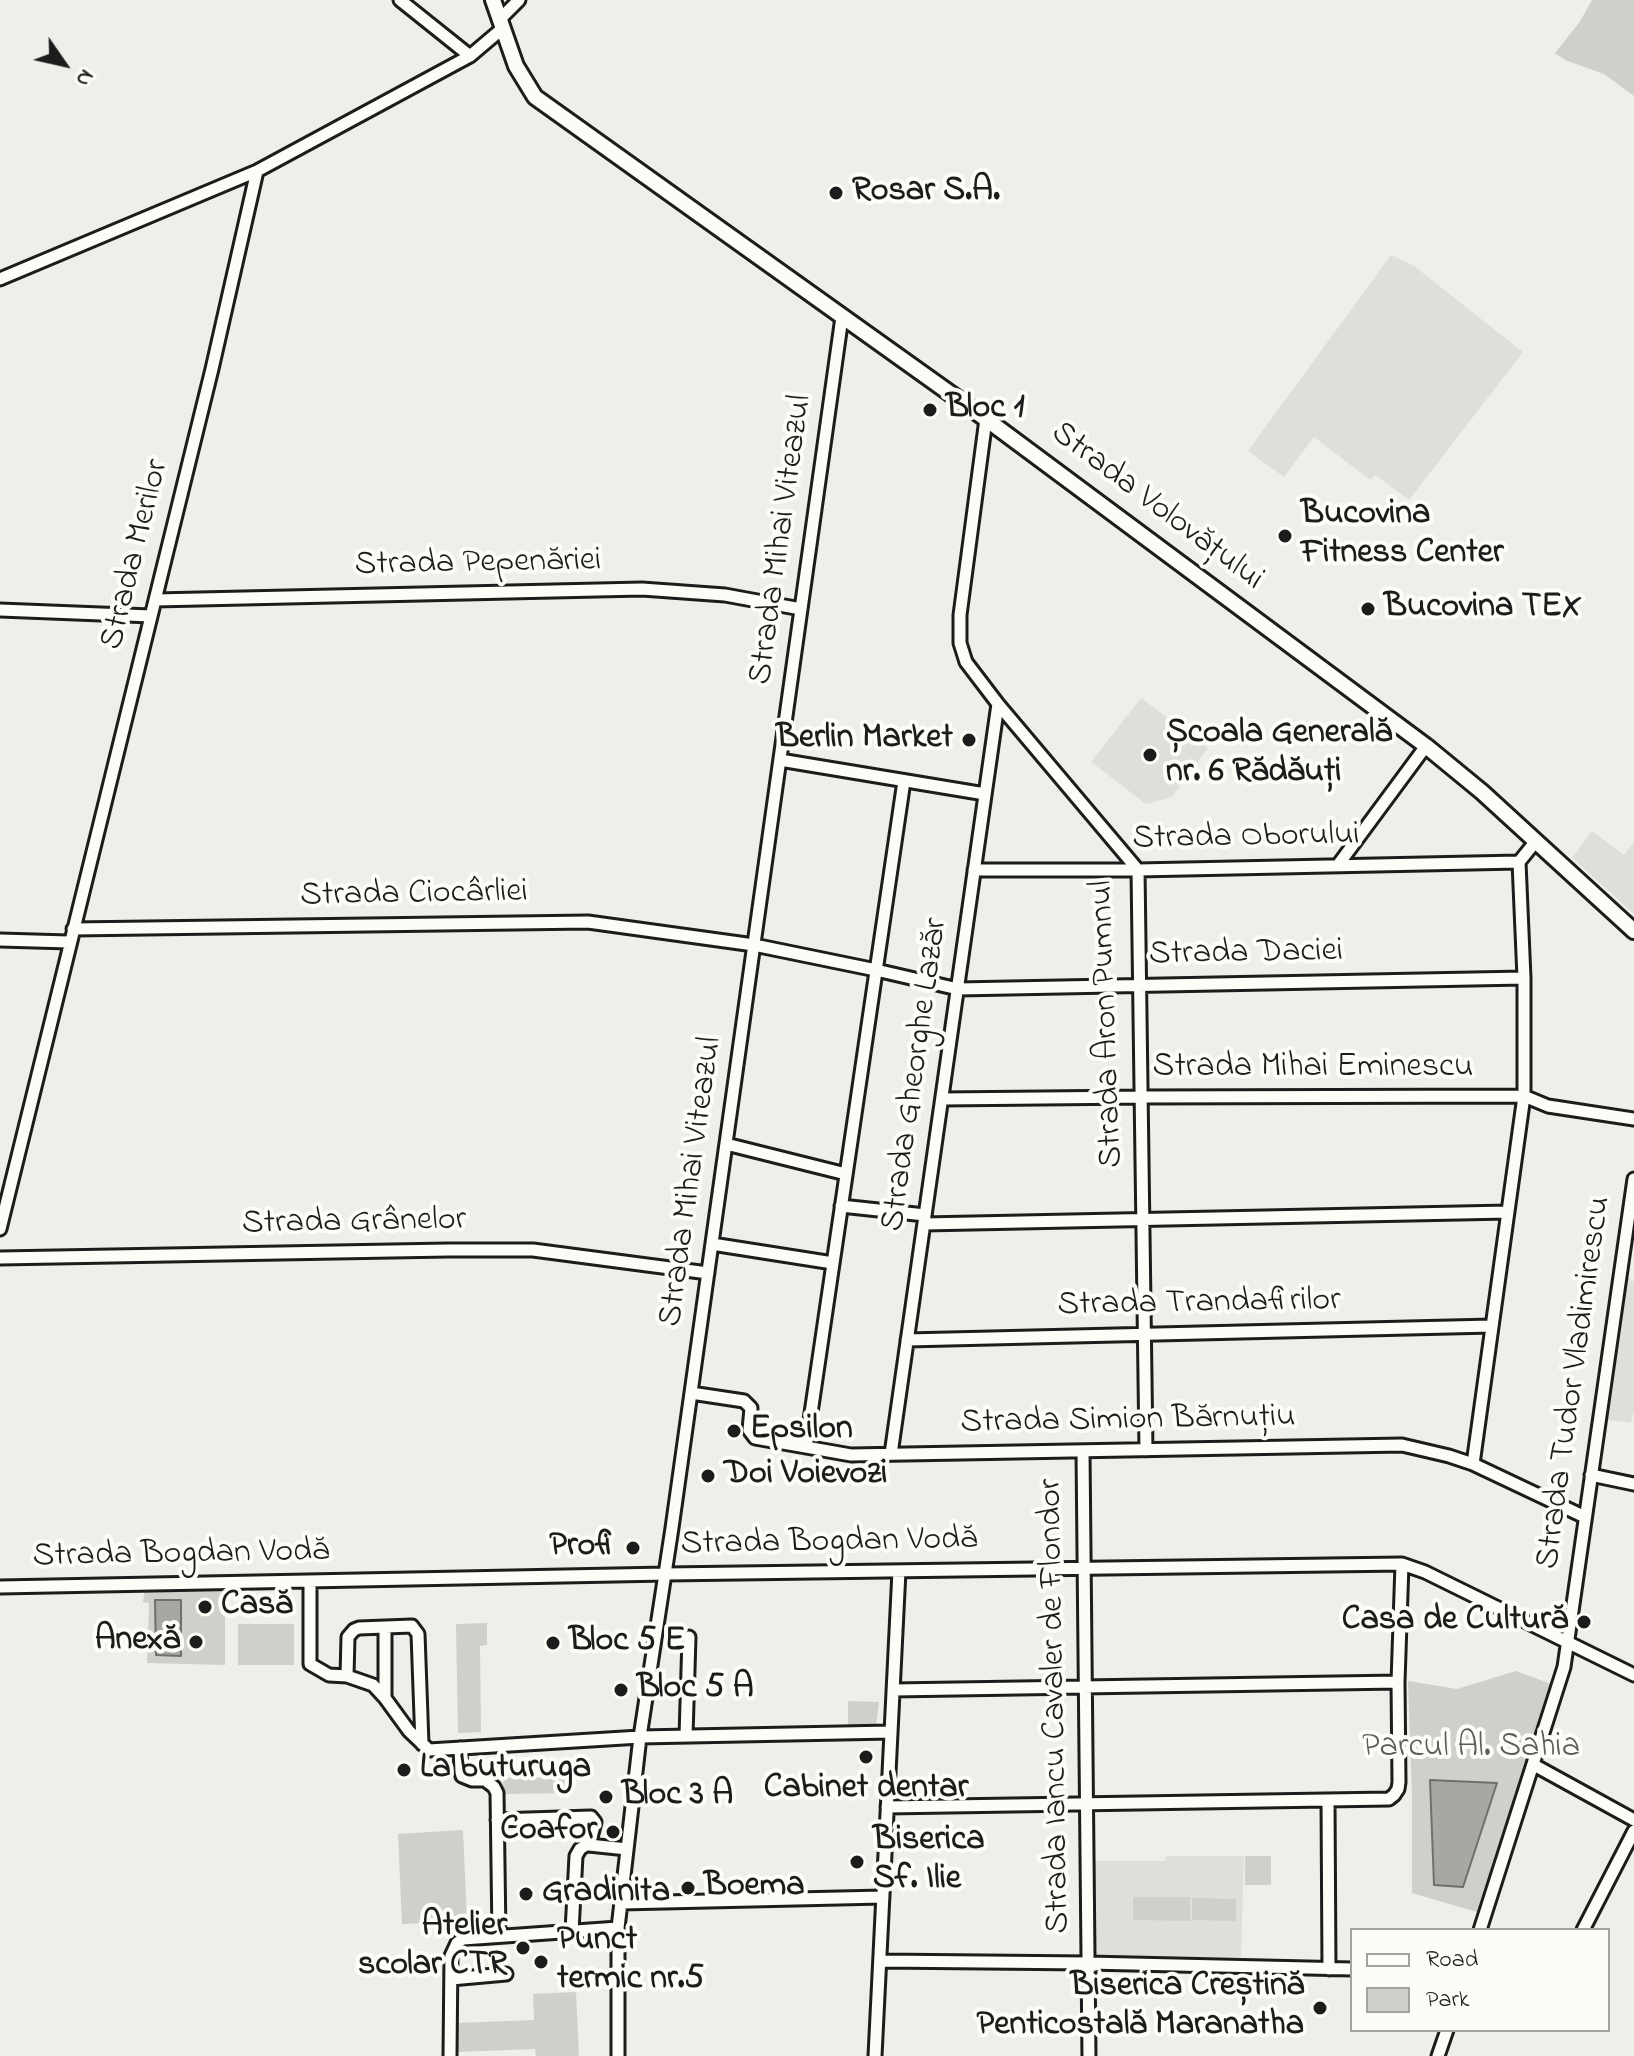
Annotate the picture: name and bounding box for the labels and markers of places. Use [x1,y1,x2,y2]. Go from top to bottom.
place label: Rosar S.A. [852,173,1000,213]
marker: Rosar S.A. [827,184,845,202]
place label: Bloc 1 [946,390,1025,430]
marker: Bloc 1 [921,401,939,419]
place label: Bucovina Fitness Center [1301,496,1504,576]
marker: Bucovina Fitness Center [1276,527,1294,545]
place label: Bucovina TEX [1384,589,1582,629]
marker: Bucovina TEX [1359,600,1377,618]
place label: Școala Generală nr. 6 Rădăuți [1166,715,1392,794]
place label: Berlin Market [776,720,953,760]
marker: Berlin Market [960,731,978,749]
marker: Școala Generală nr. 6 Rădăuți [1141,746,1159,764]
place label: Epsilon [750,1411,853,1451]
marker: Epsilon [725,1422,743,1440]
place label: Doi Voievozi [724,1456,887,1496]
marker: Doi Voievozi [699,1467,717,1485]
place label: Profi [549,1528,617,1568]
marker: Profi [624,1539,642,1557]
place label: Casă [221,1587,293,1627]
marker: Casă [196,1598,214,1616]
place label: Casa de Cultură [1342,1602,1568,1642]
marker: Casa de Cultură [1575,1613,1593,1631]
place label: Anexă [95,1622,180,1662]
place label: Bloc 5 E [569,1623,685,1663]
marker: Anexă [187,1633,205,1651]
marker: Bloc 5 E [544,1634,562,1652]
place label: Bloc 5 A [637,1670,754,1710]
marker: Bloc 5 A [612,1681,630,1699]
marker: Cabinet dentar [857,1748,875,1766]
place label: La buturuga [420,1750,591,1790]
marker: La buturuga [395,1761,413,1779]
place label: Cabinet dentar [764,1770,968,1810]
place label: Bloc 3 A [622,1777,733,1817]
marker: Bloc 3 A [597,1788,615,1806]
place label: Coafor [500,1812,597,1852]
place label: Biserica Sf. Ilie [873,1822,985,1902]
marker: Coafor [604,1823,622,1841]
marker: Biserica Sf. Ilie [848,1853,866,1871]
place label: Boema [704,1868,805,1908]
place label: Gradinita [542,1874,670,1914]
marker: Boema [679,1879,697,1897]
marker: Gradinita [517,1885,535,1903]
place label: Atelier scolar CTR [358,1908,507,1988]
place label: Punct termic nr.5 [557,1922,704,2002]
marker: Atelier scolar CTR [514,1939,532,1957]
marker: Punct termic nr.5 [532,1953,550,1971]
place label: Biserica Creștină Penticostală Maranatha [977,1968,1304,2048]
marker: Biserica Creștină Penticostală Maranatha [1311,1999,1329,2017]

